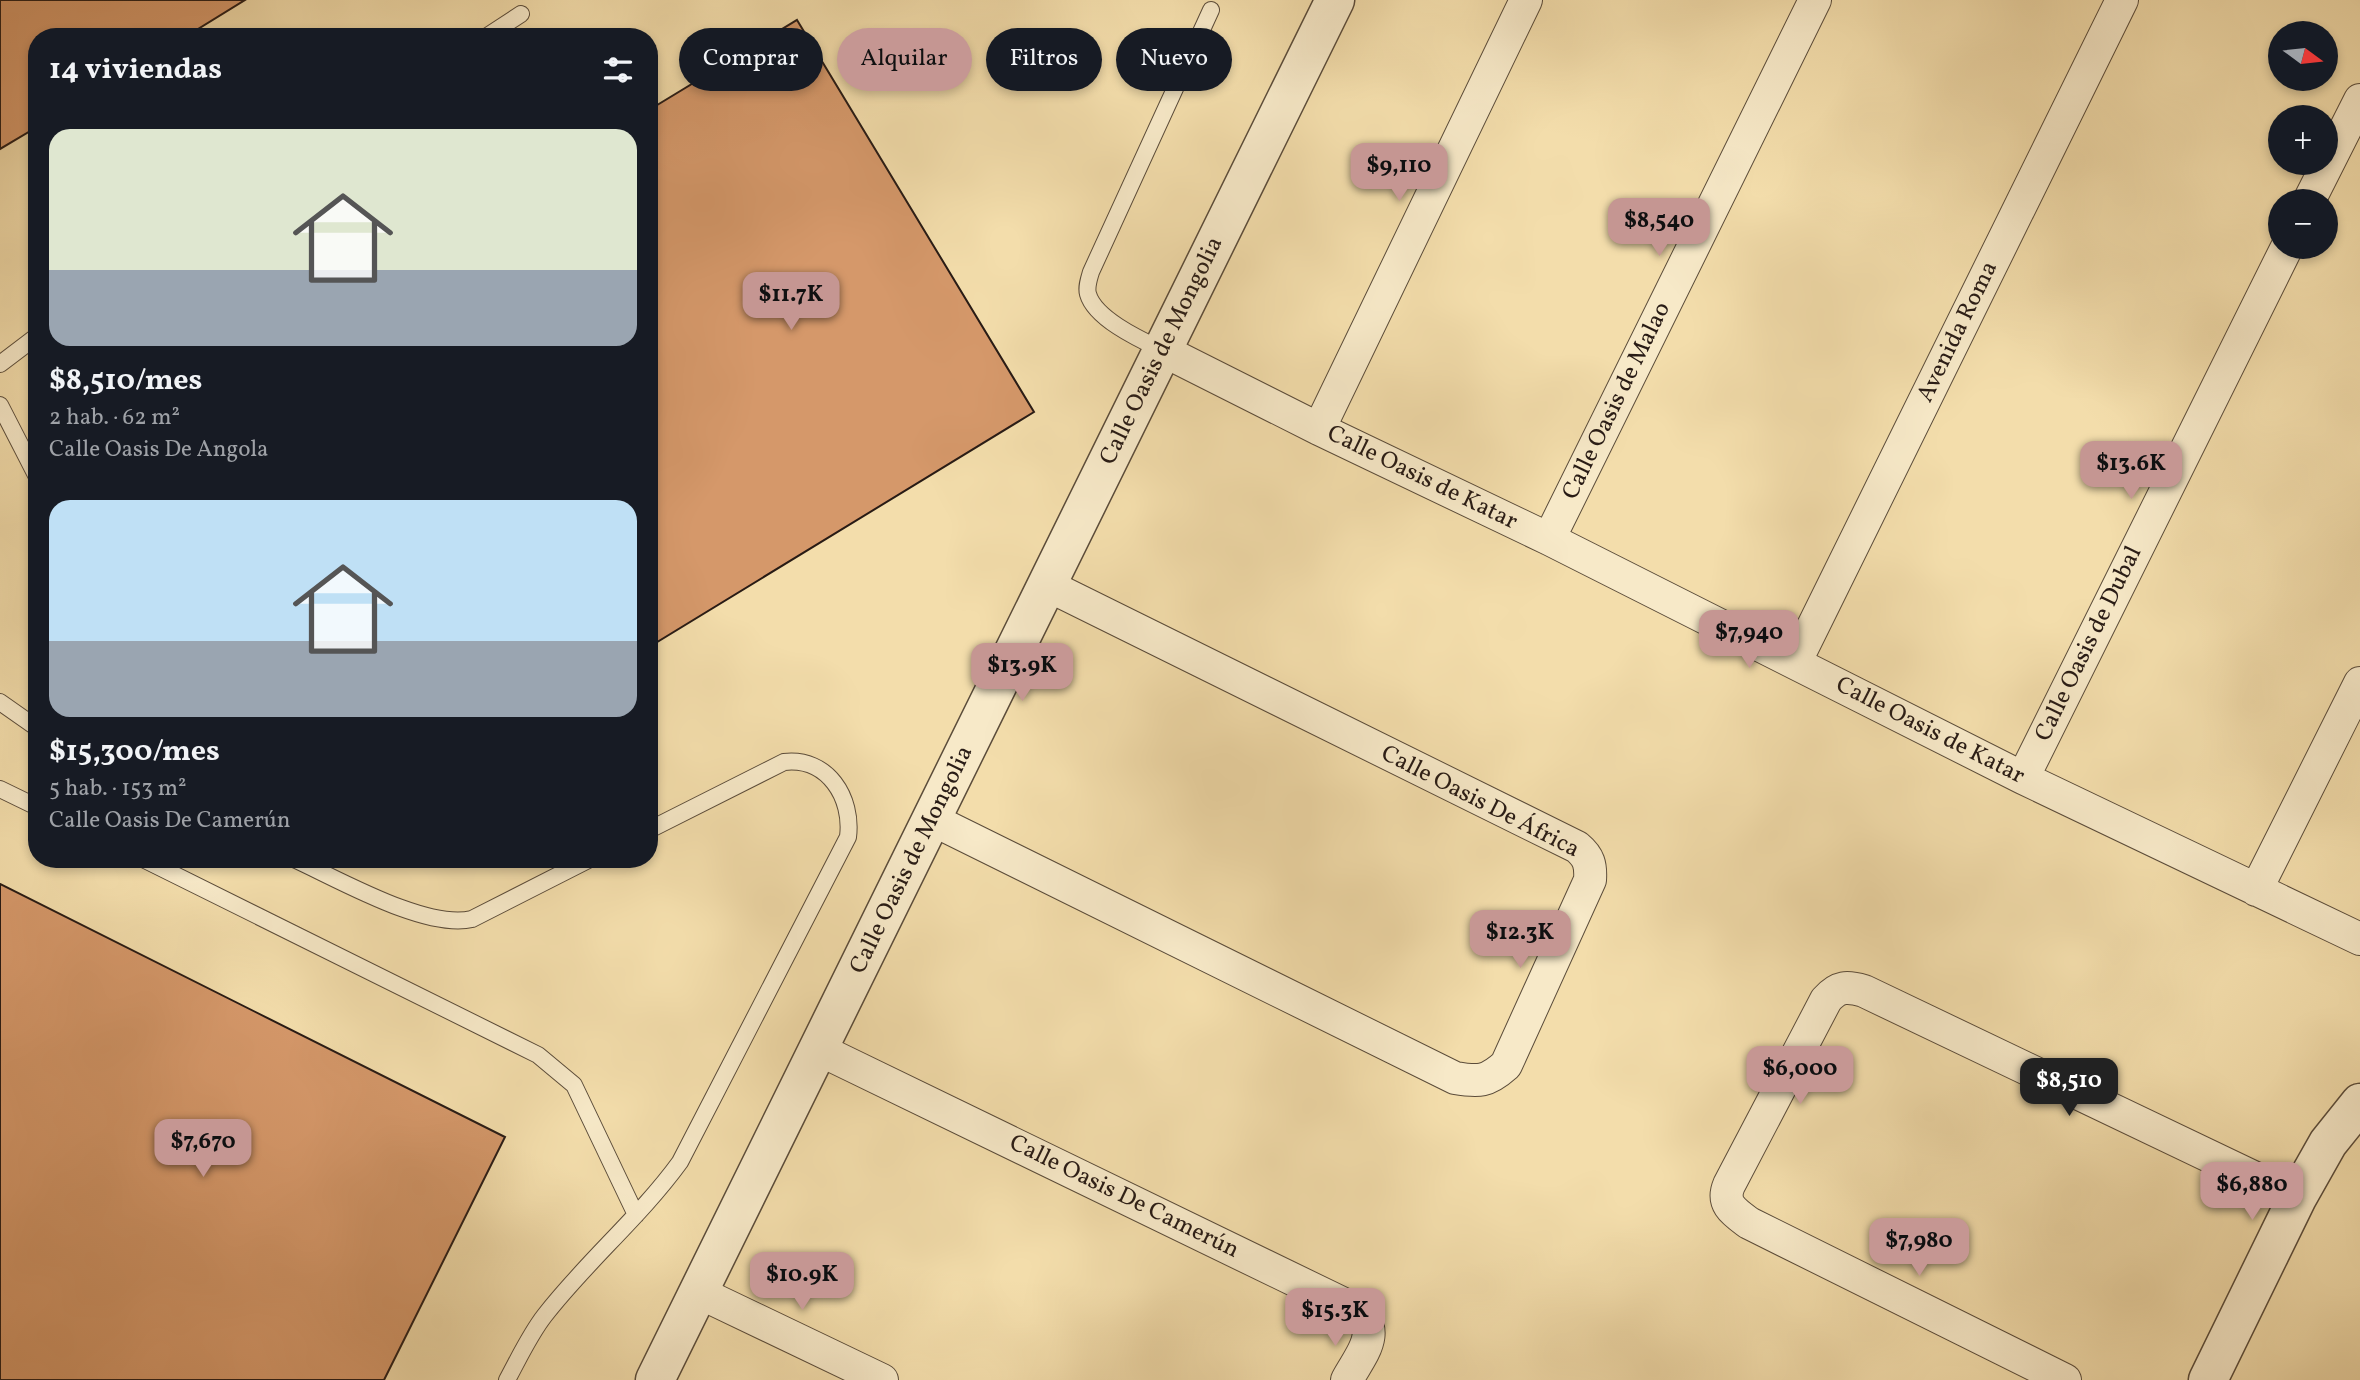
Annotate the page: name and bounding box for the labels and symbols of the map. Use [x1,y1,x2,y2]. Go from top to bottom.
north arrow [2268,21,2338,91]
pin: $9,110 [1342,144,1456,203]
pin: $8,540 [1602,198,1716,258]
street label: Calle Oasis de Mongolia [1092,231,1232,471]
street label: Avenida Roma [1909,256,2007,408]
pin: $11.7K [734,272,848,332]
street label: Calle Oasis de Malao [1554,296,1680,506]
street label: Calle Oasis de Katar [1321,417,1523,539]
pin: $13.6K [2074,442,2188,501]
street label: Calle Oasis de Dubal [2027,541,2151,747]
pin: $7,940 [1692,610,1806,670]
pin: $13.9K [965,644,1079,703]
street label: Calle Oasis de Katar [1830,669,2030,793]
street label: Calle Oasis De África [1375,737,1585,867]
street label: Calle Oasis de Mongolia [842,740,982,980]
pin: $12.3K [1463,911,1577,970]
pin: $6,000 [1743,1046,1857,1106]
pin: $8,510 [2012,1058,2126,1118]
pin: $7,670 [146,1120,260,1179]
street label: Calle Oasis De Camerún [1003,1126,1245,1268]
pin: $6,880 [2195,1162,2309,1222]
pin: $7,980 [1862,1218,1976,1278]
pin: $10.9K [745,1252,859,1312]
pin: $15.3K [1278,1288,1392,1348]

